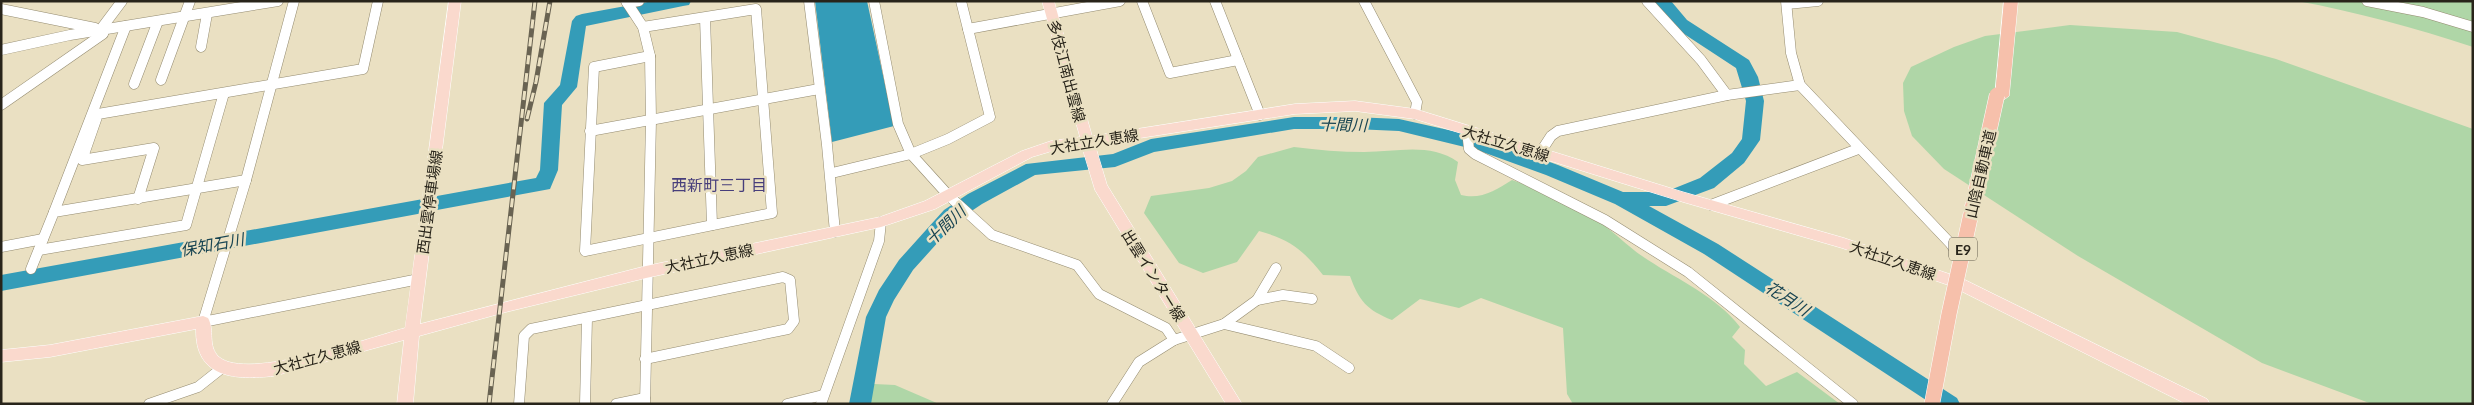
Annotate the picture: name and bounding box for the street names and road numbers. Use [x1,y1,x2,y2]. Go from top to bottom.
street label: 多伎江南出雲線 [1045,18,1089,124]
street label: 大社立久恵線 [1460,121,1552,165]
street label: 大社立久恵線 [1048,125,1140,157]
street label: 山陰自動車道 [1961,128,1999,220]
street label: 西出雲停車場線 [413,149,445,255]
street label: 出雲インター線 [1119,226,1189,324]
street label: 大社立久恵線 [1848,237,1938,283]
road number: E9 [1949,238,1977,260]
street label: 大社立久恵線 [663,240,755,276]
street label: 大社立久恵線 [271,337,363,377]

